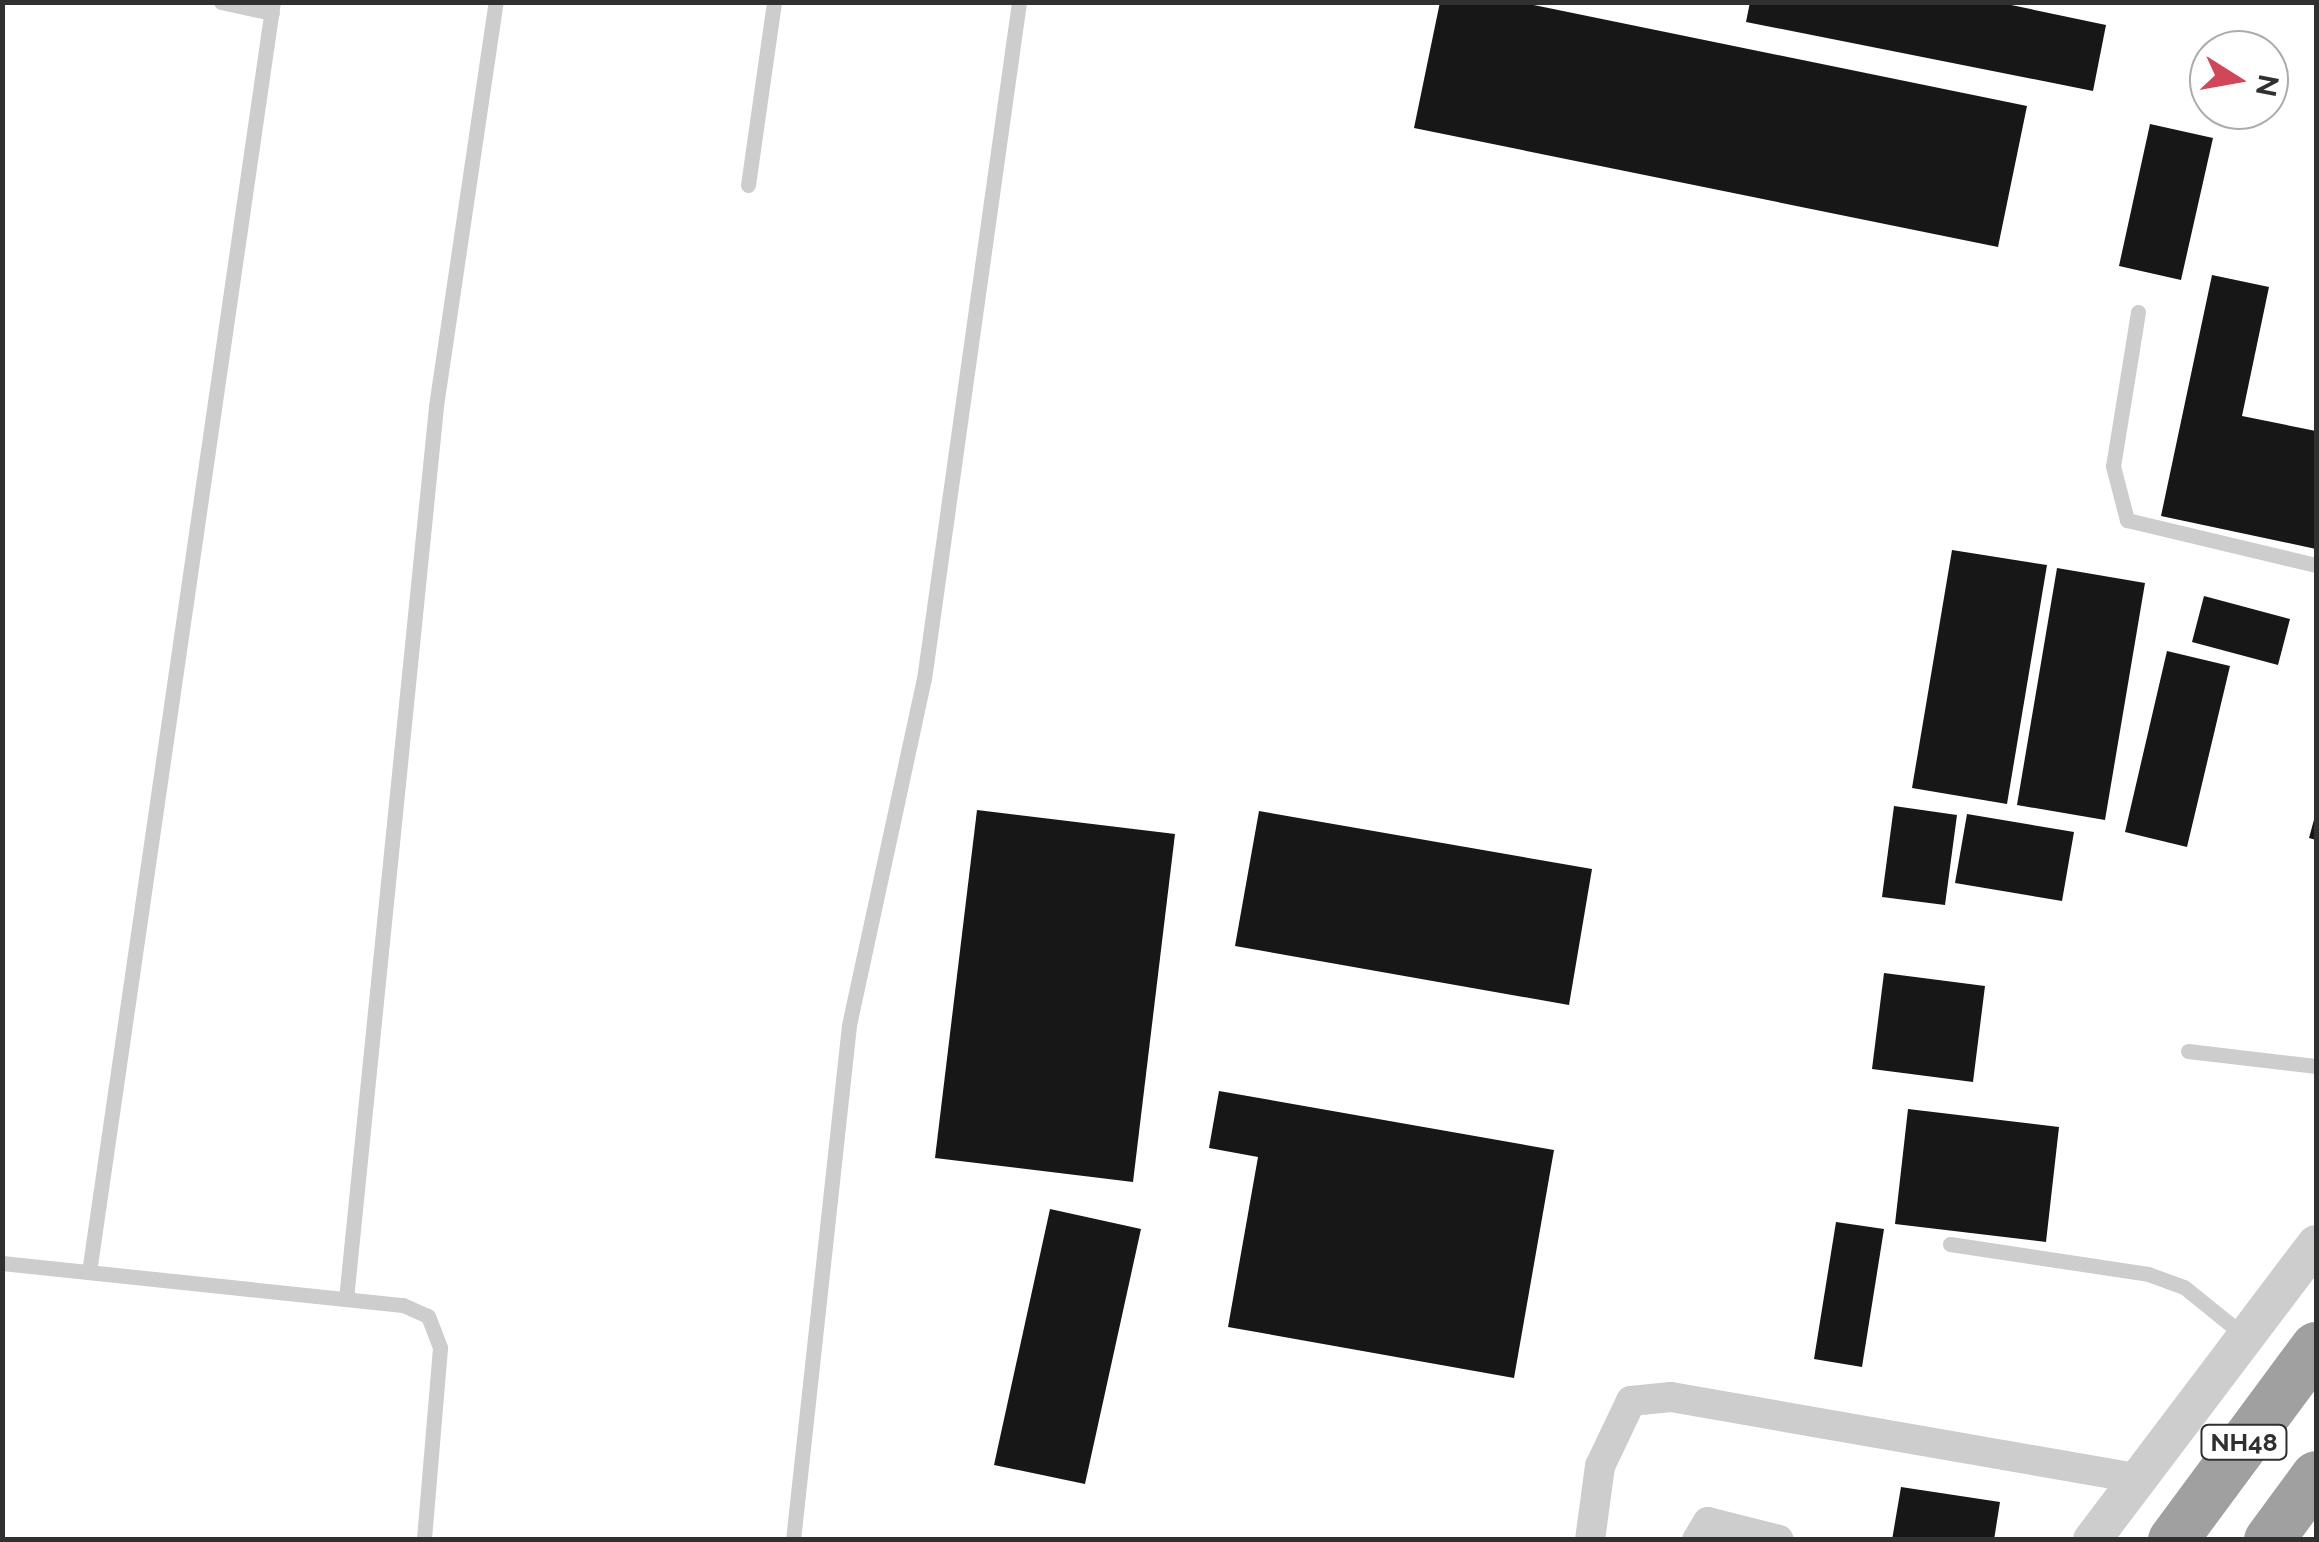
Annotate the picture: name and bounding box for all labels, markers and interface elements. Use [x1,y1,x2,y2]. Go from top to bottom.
north arrow [2189,30,2289,130]
text: N [2249,72,2285,99]
road number: NH48 [2199,1422,2289,1462]

